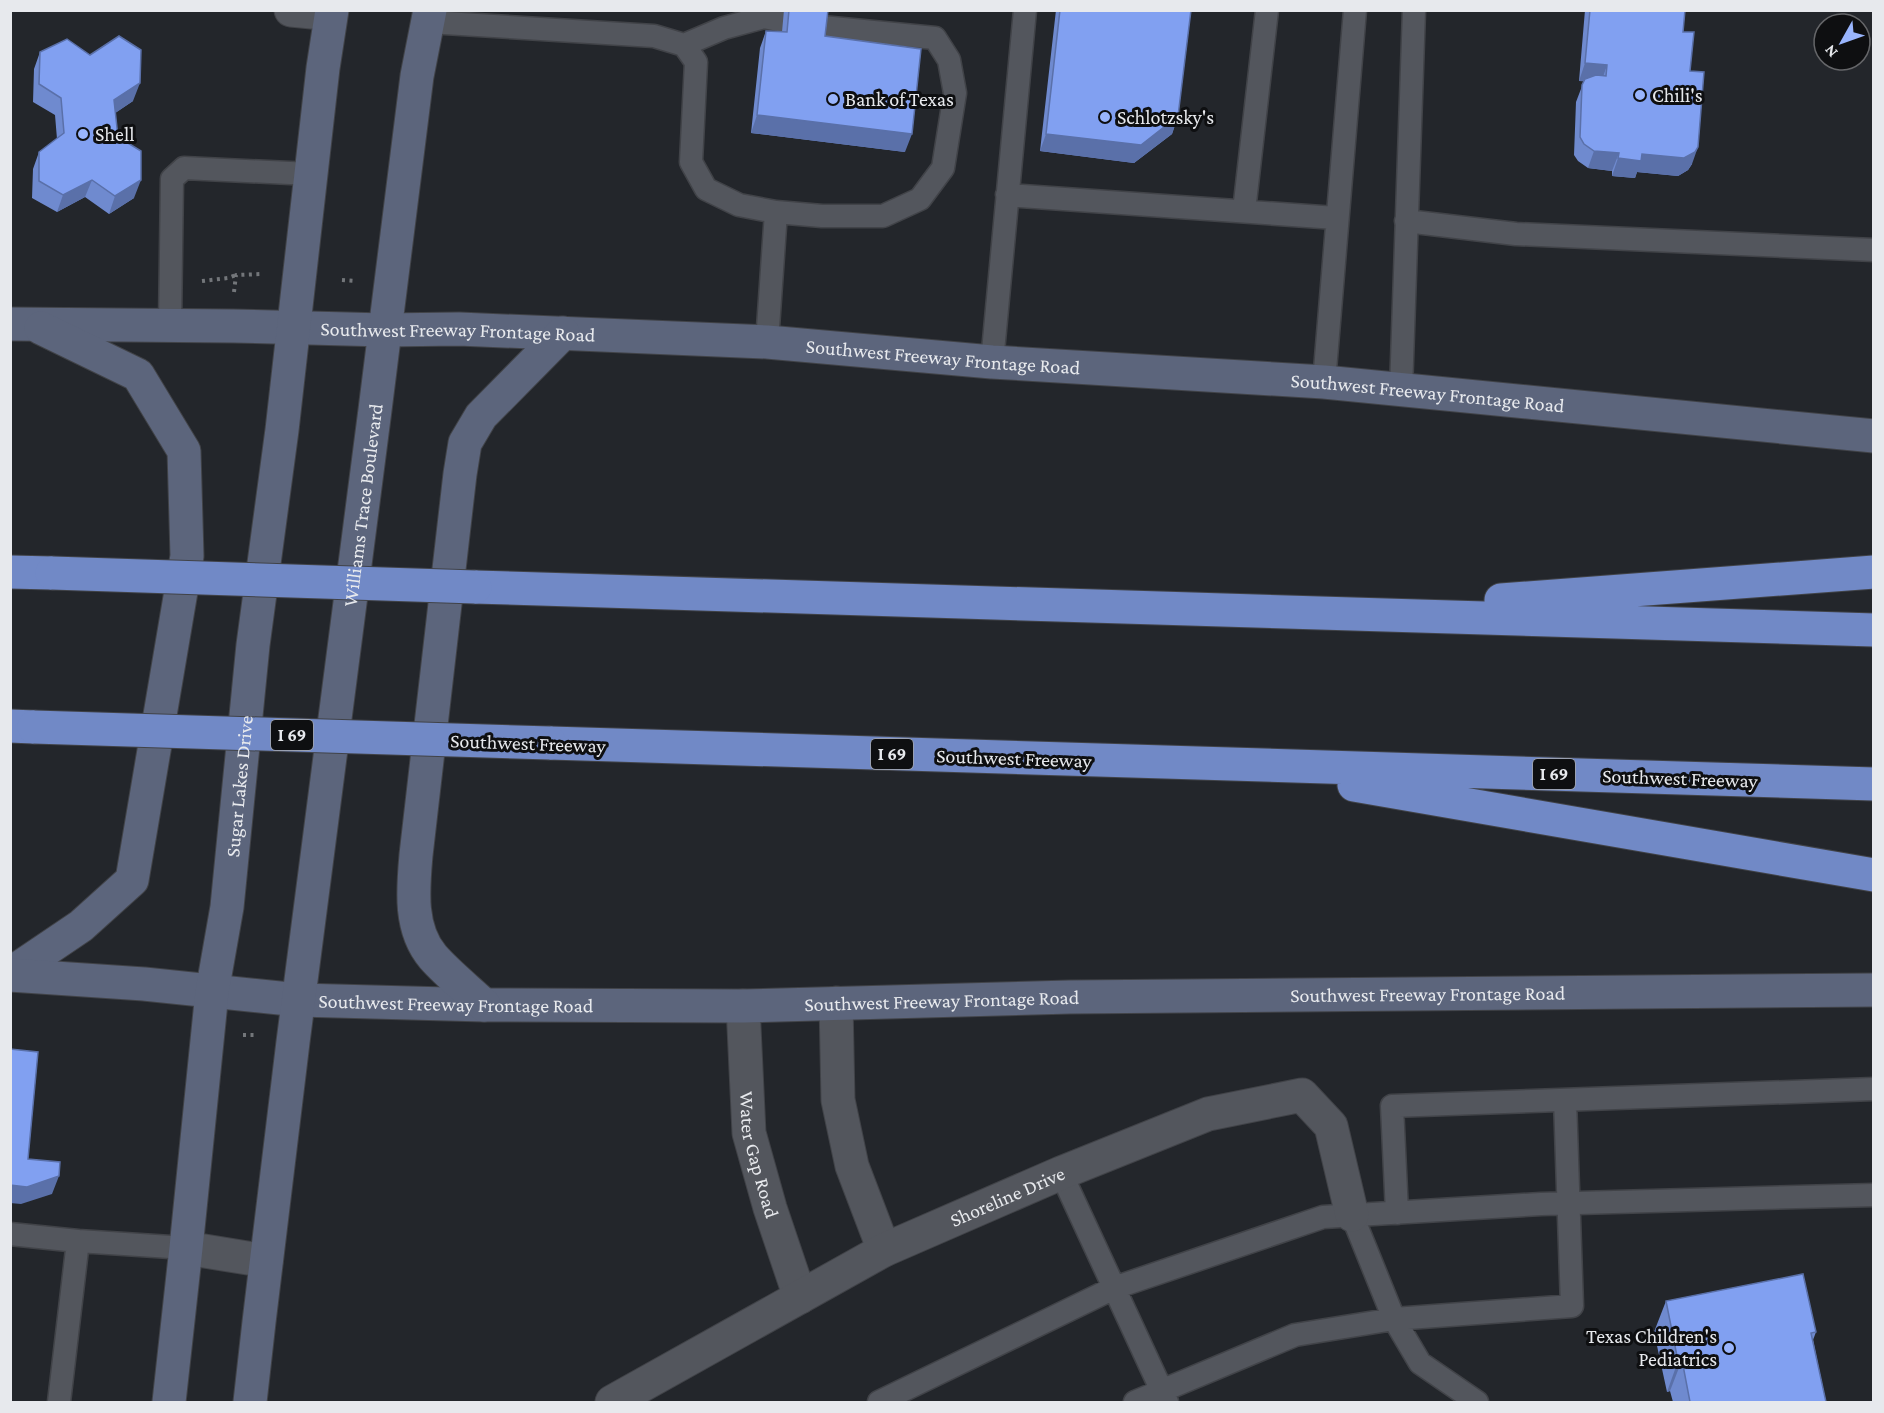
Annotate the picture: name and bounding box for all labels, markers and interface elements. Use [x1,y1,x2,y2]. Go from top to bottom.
north arrow [1812,12,1872,72]
text: N [1821,42,1841,61]
place label: Chili's [1652,84,1703,106]
place label: Bank of Texas [845,88,954,110]
marker: Chili's [1633,88,1647,102]
marker: Bank of Texas [826,92,840,106]
place label: Schlotzsky's [1117,106,1214,129]
marker: Schlotzsky's [1098,110,1112,124]
place label: Shell [95,123,134,145]
marker: Shell [76,127,90,141]
street label: Southwest Freeway Frontage Road [320,317,596,346]
street label: Southwest Freeway Frontage Road [805,335,1081,378]
street label: Southwest Freeway Frontage Road [1290,369,1566,417]
street label: Williams Trace Boulevard [339,402,387,608]
street label: Sugar Lakes Drive [221,714,257,858]
road number: I 69 [271,720,313,750]
street label: Southwest Freeway [450,729,607,758]
road number: I 69 [871,739,913,769]
street label: Southwest Freeway [936,744,1093,773]
road number: I 69 [1533,759,1575,789]
street label: Southwest Freeway [1602,764,1759,793]
street label: Southwest Freeway Frontage Road [1290,982,1566,1006]
street label: Southwest Freeway Frontage Road [804,986,1080,1015]
street label: Southwest Freeway Frontage Road [318,990,594,1017]
street label: Water Gap Road [736,1091,784,1221]
street label: Shoreline Drive [947,1162,1068,1231]
place label: Texas Children's Pediatrics [1586,1325,1717,1370]
marker: Texas Children's Pediatrics [1722,1341,1736,1355]

